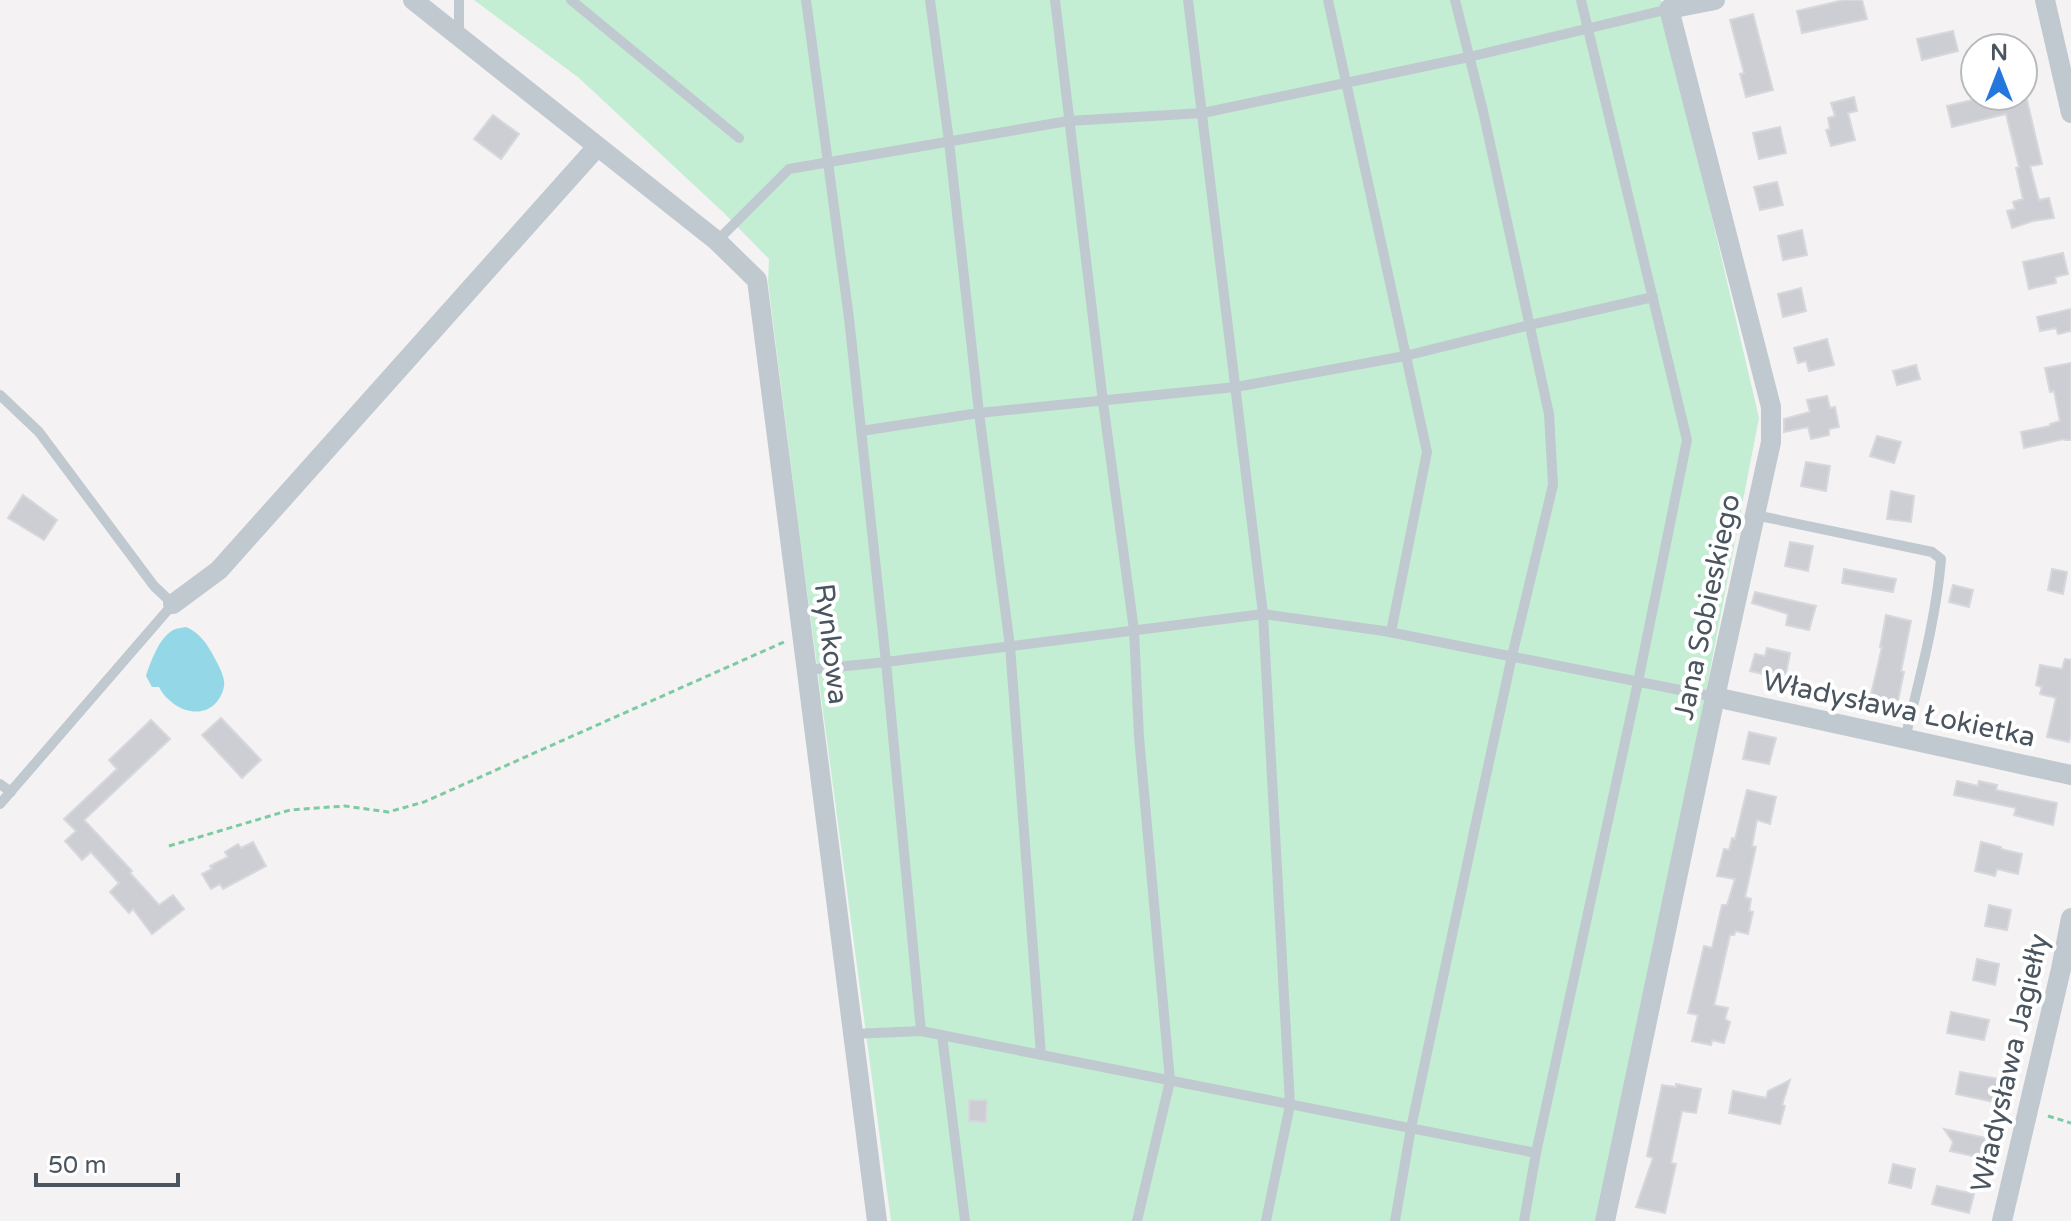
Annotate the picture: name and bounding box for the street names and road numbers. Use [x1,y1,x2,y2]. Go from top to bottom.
street label: Jana Sobieskiego [1666,491,1748,723]
street label: Rynkowa [807,582,855,706]
street label: Władysława Łokietka [1760,663,2038,755]
street label: Władysława Jagiełły [1964,931,2056,1195]

